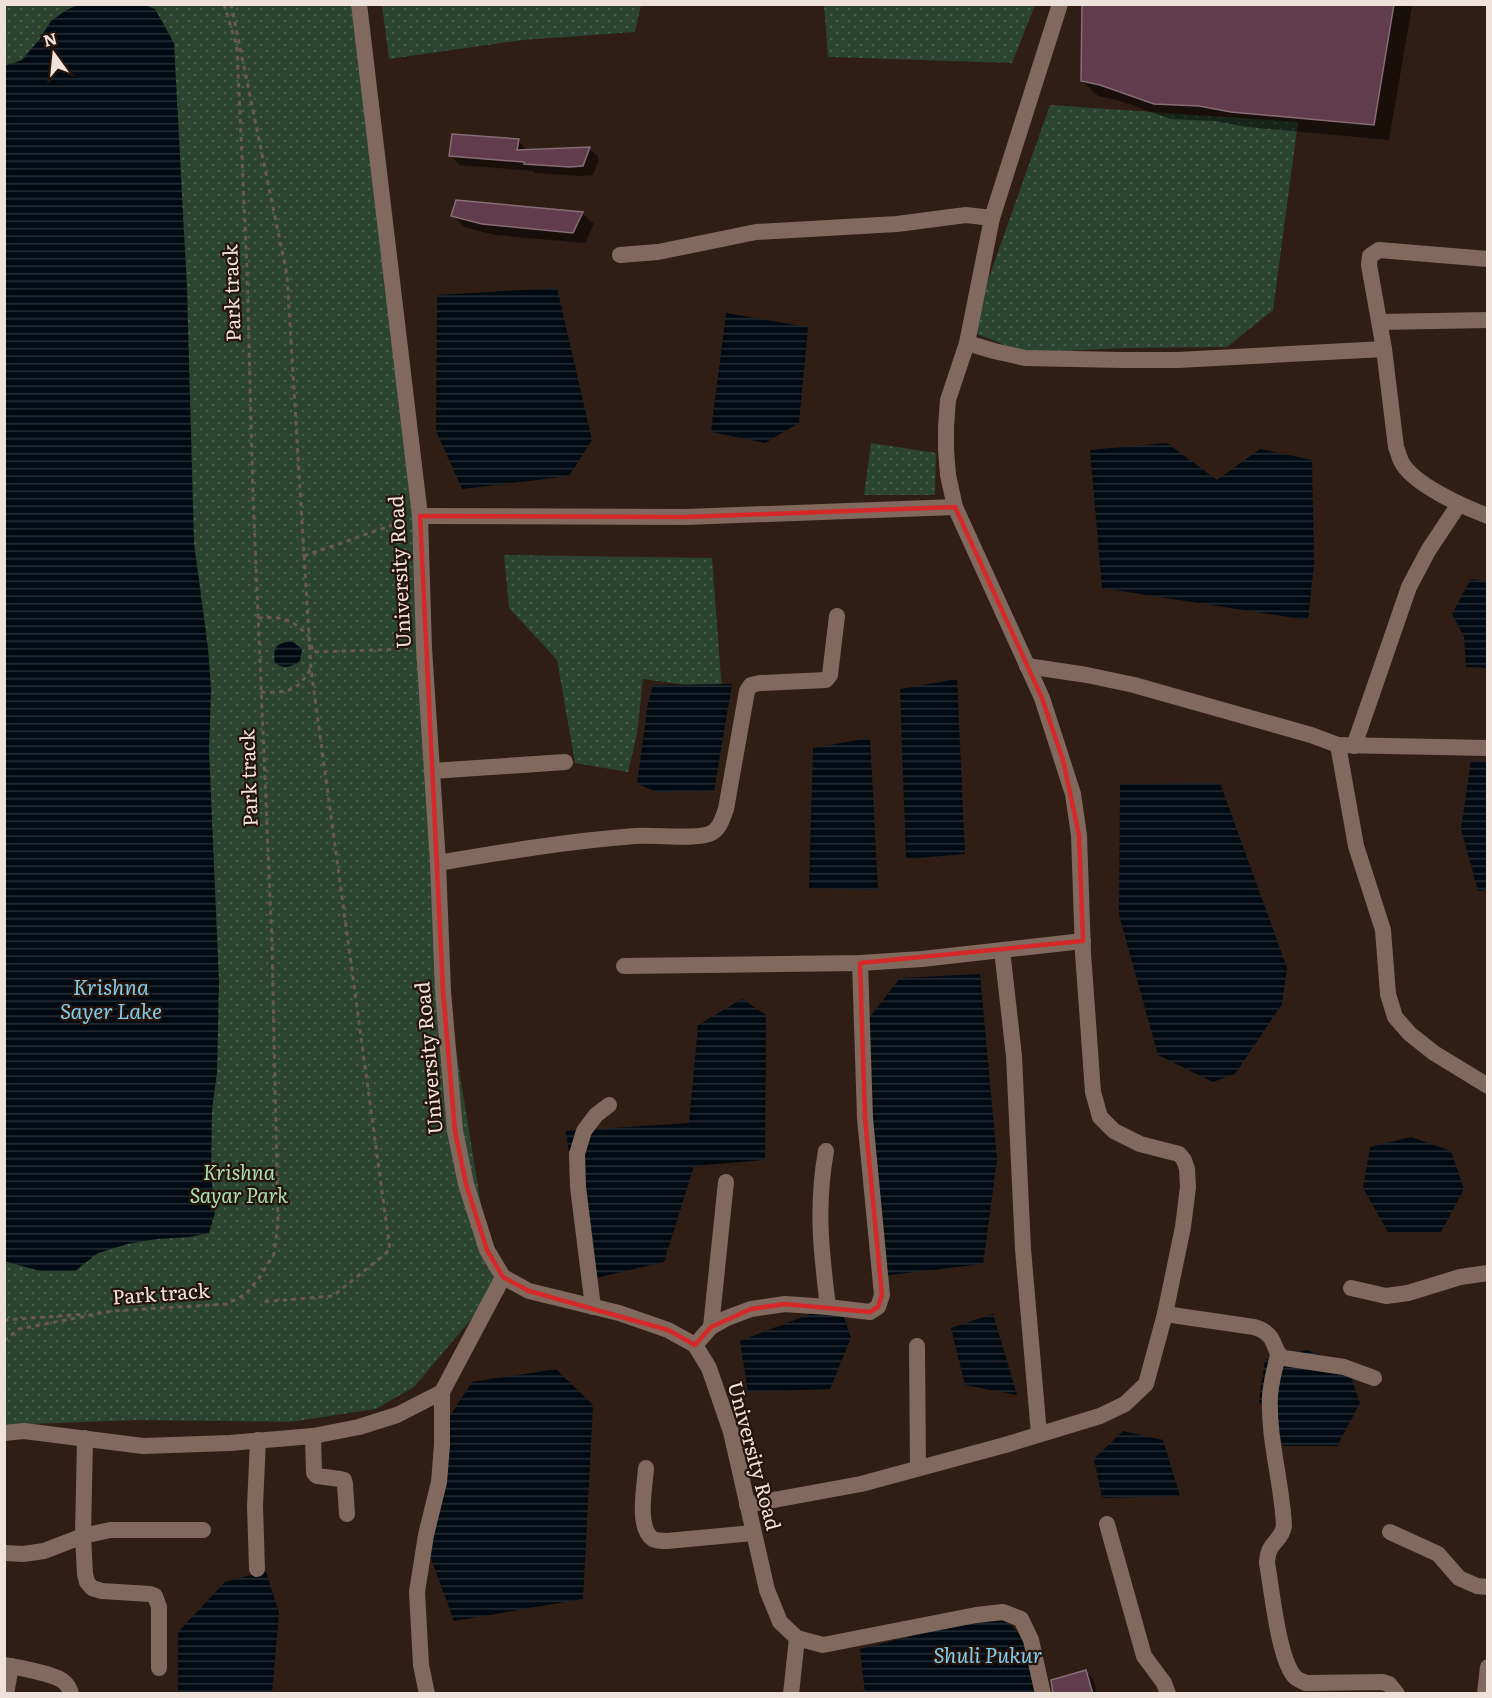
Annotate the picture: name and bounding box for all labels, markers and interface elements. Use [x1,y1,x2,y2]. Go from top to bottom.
north arrow [24,24,84,84]
text: N [40,25,59,52]
street label: Park track [213,243,247,342]
street label: University Road [379,495,417,649]
street label: Park track [230,728,264,827]
water label: Krishna Sayer Lake [60,970,162,1025]
street label: University Road [405,981,449,1136]
park label: Krishna Sayar Park [190,1156,288,1209]
street label: Park track [111,1274,211,1310]
street label: University Road [722,1378,790,1533]
water label: Shuli Pukur [934,1638,1043,1669]

